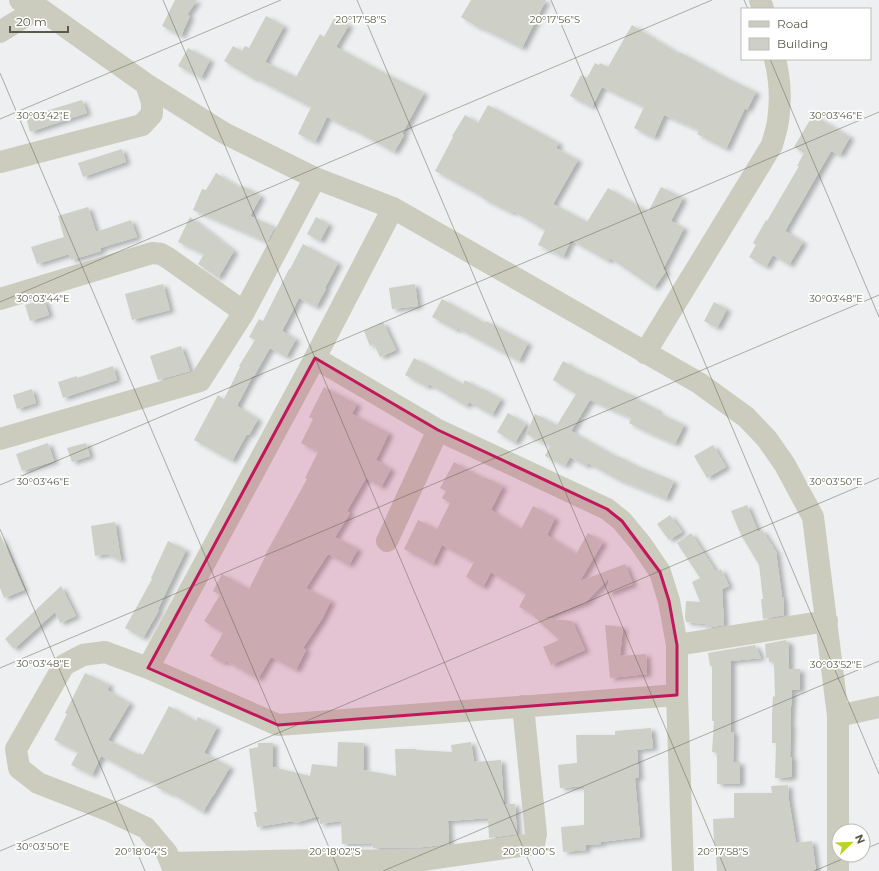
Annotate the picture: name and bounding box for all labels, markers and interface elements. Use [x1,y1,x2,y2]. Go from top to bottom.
scale bar [10,8,68,34]
legend [741,8,871,60]
text: 20°17'58"S [336,13,386,26]
text: 20°17'56"S [530,13,580,26]
text: 20 m [16,14,47,29]
text: Road [777,16,808,31]
text: Building [777,36,828,51]
text: 30°03'42"E [17,109,70,122]
text: 30°03'46"E [809,109,863,122]
text: 30°03'44"E [16,292,70,305]
text: 30°03'48"E [809,292,863,305]
text: 30°03'46"E [16,475,70,488]
text: 30°03'50"E [809,475,863,488]
text: 30°03'48"E [16,657,70,670]
text: 30°03'52"E [810,658,862,671]
north arrow [831,823,871,863]
text: N [852,832,868,846]
text: 30°03'50"E [16,840,70,853]
text: 20°18'04"S [115,845,167,858]
text: 20°18'02"S [309,845,361,858]
text: 20°18'00"S [503,845,555,858]
text: 20°17'58"S [698,845,748,858]

